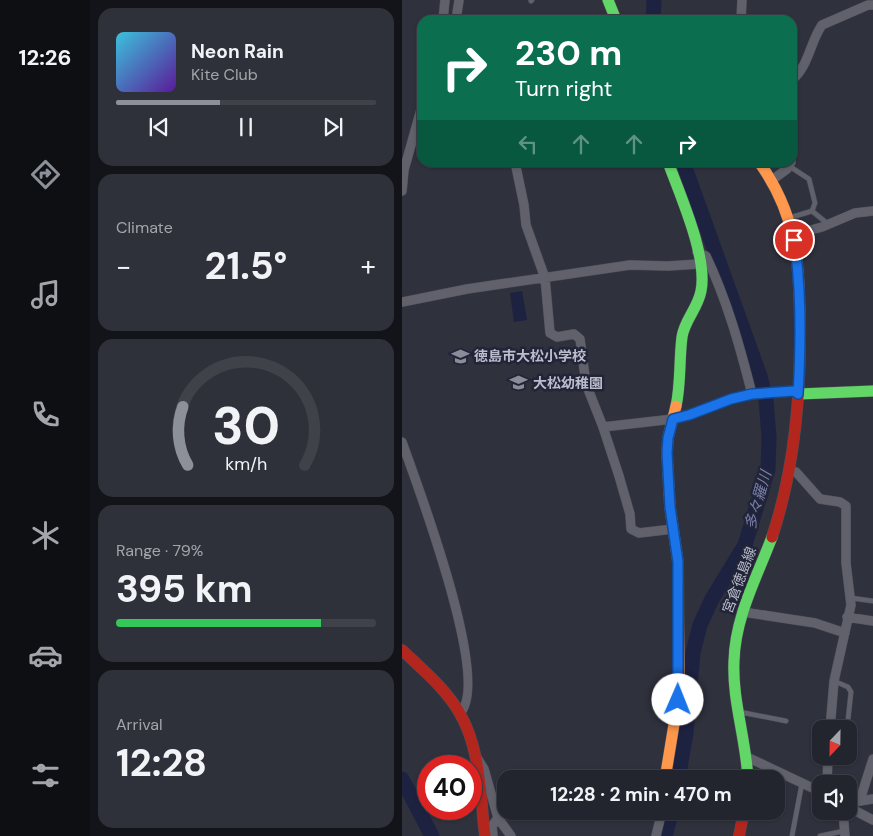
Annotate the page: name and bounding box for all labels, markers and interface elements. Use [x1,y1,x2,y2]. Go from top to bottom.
text: 230 m [515,30,622,76]
icon: right [432,35,497,100]
text: Neon Rain [191,39,284,64]
text: 12:26 [19,43,71,72]
text: Kite Club [191,64,258,85]
text: Turn right [515,74,612,103]
icon: previous [145,113,173,141]
icon: pause [232,113,260,141]
icon: next [319,113,347,141]
icon: left [514,130,542,158]
icon: ahead [567,130,595,158]
icon: ahead [620,130,648,158]
icon: right [673,130,701,158]
icon: directions [28,157,63,192]
text: Climate [116,217,173,238]
pin [773,219,815,261]
icon: arrive [780,226,808,254]
text: 21.5° [205,241,287,291]
text: − [116,248,131,285]
text: + [361,248,376,285]
icon: music [28,277,63,312]
school or university icon: 徳島市大松小学校 [450,346,470,366]
place label: 徳島市大松小学校 [474,347,586,365]
school or university icon: 大松幼稚園 [509,373,529,393]
place label: 大松幼稚園 [533,374,603,392]
text: 30 [212,392,280,460]
icon: phone [28,397,63,432]
text: km/h [225,452,267,476]
water label: 多々羅川 [740,466,776,532]
icon: climate [28,518,63,553]
text: Range · 79% [116,540,203,561]
street label: 宮倉徳島線 [718,544,760,616]
text: 395 km [116,564,252,614]
icon: car [28,638,63,673]
position arrow [651,673,703,725]
text: Arrival [116,714,163,735]
north arrow [812,720,857,765]
map controls [812,720,857,820]
text: 12:28 [116,738,207,788]
speed limit sign: 40 [417,755,482,820]
icon: filters [28,758,63,793]
button: sound [812,775,857,820]
text: 12:28 · 2 min · 470 m [550,782,732,807]

